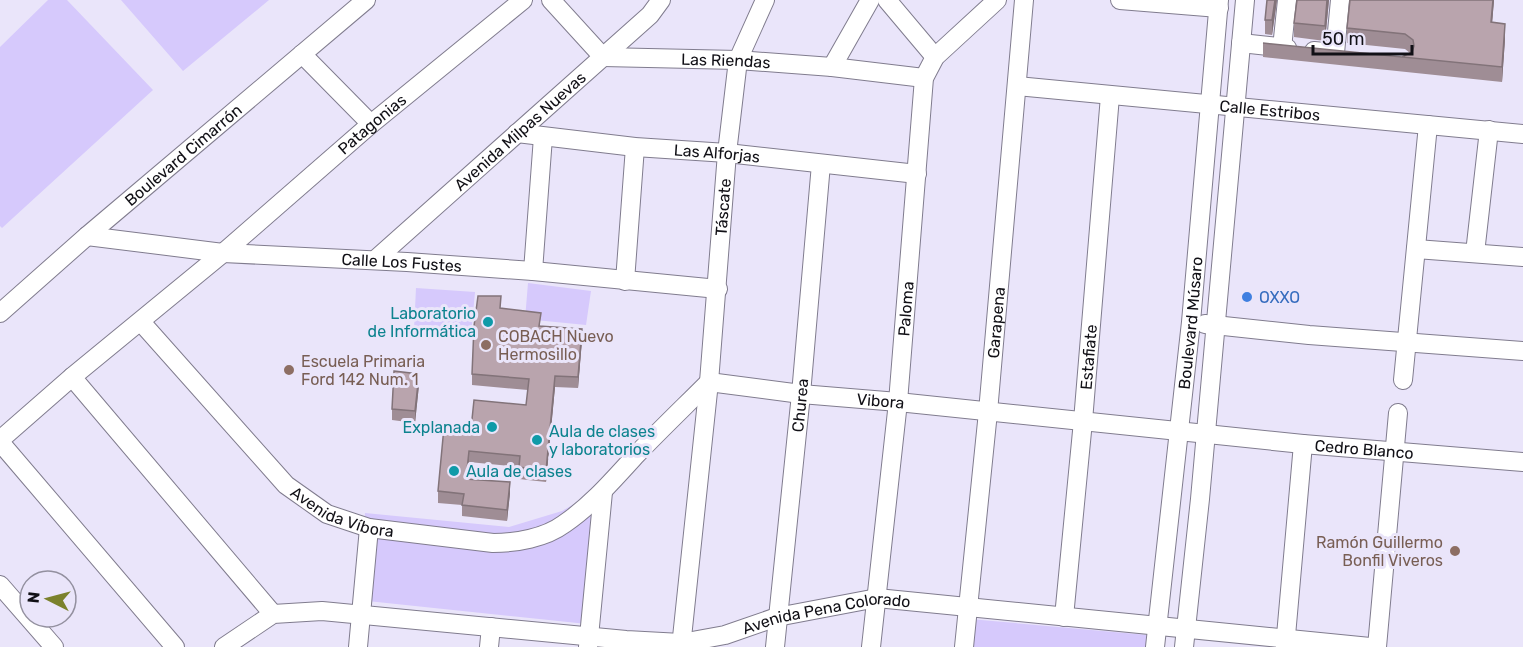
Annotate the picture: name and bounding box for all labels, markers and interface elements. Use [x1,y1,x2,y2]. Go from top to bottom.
scale bar [1313,18,1412,56]
text: 50 m [1322,28,1365,50]
street label: Las Riendas [681,49,771,72]
street label: Avenida Milpas Nuevas [450,67,590,194]
street label: Patagonias [334,90,410,158]
street label: Calle Estribos [1219,96,1321,124]
street label: Boulevard Cimarrón [121,100,245,210]
street label: Las Alforjas [673,140,761,166]
street label: Táscate [711,177,734,236]
street label: Calle Los Fustes [341,249,463,275]
street label: Boulevard Músaro [1174,256,1206,390]
street label: Paloma [894,281,917,337]
street label: Garapena [983,286,1008,359]
place label: OXXO [1259,288,1300,307]
marker: OXXO [1240,290,1254,304]
place label: Laboratorio de Informática [368,304,476,341]
marker: Laboratorio de Informática [481,315,495,329]
street label: Estafiate [1076,324,1100,391]
place label: COBACH Nuevo Hermosillo [498,327,614,364]
marker: COBACH Nuevo Hermosillo [479,338,493,352]
place label: Escuela Primaria Ford 142 Num. 1 [301,352,425,389]
marker: Escuela Primaria Ford 142 Num. 1 [282,363,296,377]
street label: Churea [788,378,812,433]
street label: Vibora [856,389,905,412]
place label: Explanada [403,418,480,437]
marker: Explanada [485,420,499,434]
place label: Aula de clases y laboratorios [549,422,655,459]
marker: Aula de clases y laboratorios [530,433,544,447]
street label: Cedro Blanco [1314,435,1414,463]
place label: Aula de clases [466,462,572,481]
marker: Aula de clases [447,464,461,478]
street label: Avenida Víbora [287,482,395,540]
place label: Ramón Guillermo Bonfil Viveros [1316,533,1443,570]
marker: Ramón Guillermo Bonfil Viveros [1448,544,1462,558]
north arrow [18,569,78,629]
street label: Avenida Pena Colorado [740,589,911,638]
text: N [24,591,44,604]

